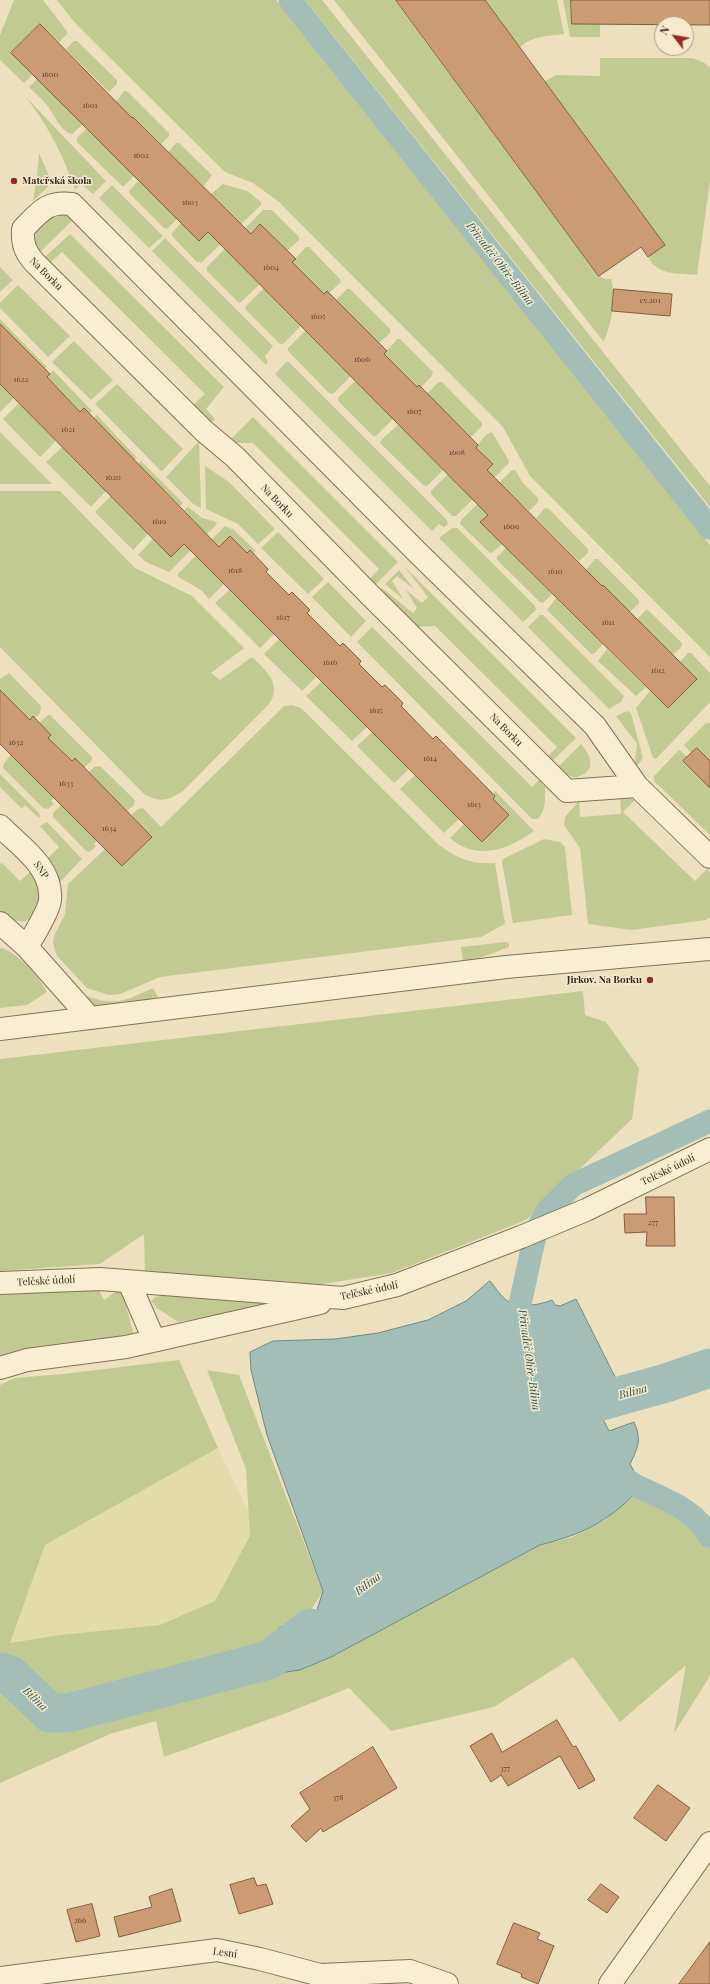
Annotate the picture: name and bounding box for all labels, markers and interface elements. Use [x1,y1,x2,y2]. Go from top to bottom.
north arrow [654,16,694,56]
text: N [656,23,673,37]
house number: 1600 [42,69,58,79]
house number: 1601 [83,100,97,110]
house number: 1602 [133,150,149,160]
place label: Mateřská škola [22,175,92,187]
marker: Mateřská škola [9,176,19,186]
house number: 1603 [182,197,198,207]
water label: Přivaděč Ohře-Bílina [463,220,537,308]
street label: Na Borku [27,255,65,293]
house number: 1604 [263,262,279,272]
house number: ev.201 [639,295,661,305]
house number: 1605 [310,311,326,321]
house number: 1606 [354,354,370,364]
house number: 1622 [14,374,28,384]
house number: 1607 [406,406,422,416]
house number: 1621 [61,424,75,434]
house number: 1608 [449,447,465,457]
house number: 1620 [105,472,121,482]
street label: Na Borku [258,482,296,520]
house number: 1619 [152,516,166,526]
house number: 1609 [503,521,519,531]
house number: 1618 [228,565,242,575]
house number: 1610 [548,566,562,576]
house number: 1617 [276,612,290,622]
house number: 1611 [601,617,615,627]
house number: 1616 [323,657,337,667]
house number: 1612 [651,665,665,675]
house number: 1615 [369,705,383,715]
street label: Na Borku [487,711,525,749]
house number: 1632 [9,737,23,747]
house number: 1614 [423,753,437,763]
house number: 1633 [59,778,73,788]
house number: 1613 [467,799,481,809]
house number: 1634 [102,823,116,833]
street label: SNP [31,859,51,881]
place label: Jirkov, Na Borku [567,974,642,986]
marker: Jirkov, Na Borku [645,975,655,985]
street label: Telčské údolí [639,1152,697,1188]
house number: 277 [648,1217,658,1227]
street label: Telčské údolí [16,1273,76,1289]
street label: Telčské údolí [339,1279,399,1303]
water label: Přivaděč Ohře-Bílina [515,1309,543,1411]
water label: Bílina [617,1382,649,1402]
water label: Bílina [352,1570,384,1598]
water label: Bílina [20,1684,50,1714]
house number: 377 [500,1763,510,1773]
house number: 378 [332,1792,344,1802]
house number: 266 [74,1915,86,1925]
street label: Lesní [212,1946,238,1960]

